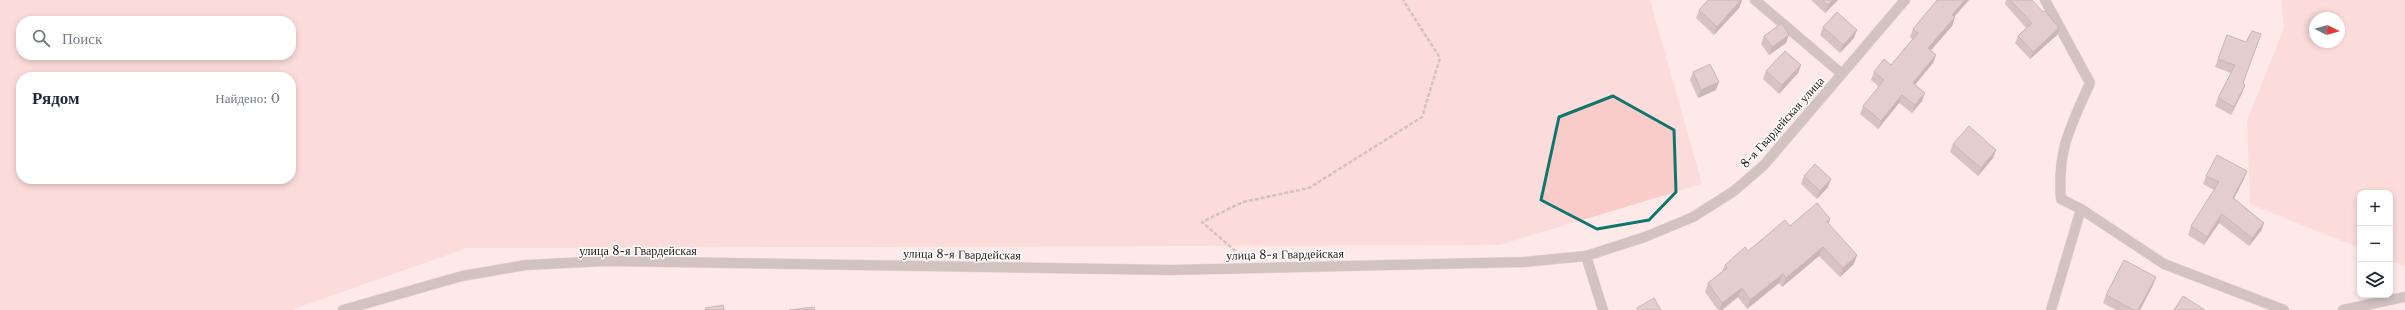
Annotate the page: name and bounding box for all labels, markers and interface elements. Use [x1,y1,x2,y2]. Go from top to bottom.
north arrow [2309,12,2345,48]
search box [16,16,296,60]
icon: search [30,27,52,49]
text: Поиск [62,29,102,48]
street label: 8-я Гвардейская улица [1737,73,1827,171]
text: Рядом [32,88,80,109]
text: Найдено: 0 [215,90,280,107]
map controls [2357,190,2393,298]
button: + [2357,190,2393,226]
button: − [2357,226,2393,262]
street label: улица 8-я Гвардейская [579,243,697,258]
street label: улица 8-я Гвардейская [903,245,1021,263]
street label: улица 8-я Гвардейская [1226,245,1344,263]
button: layers [2357,262,2393,298]

